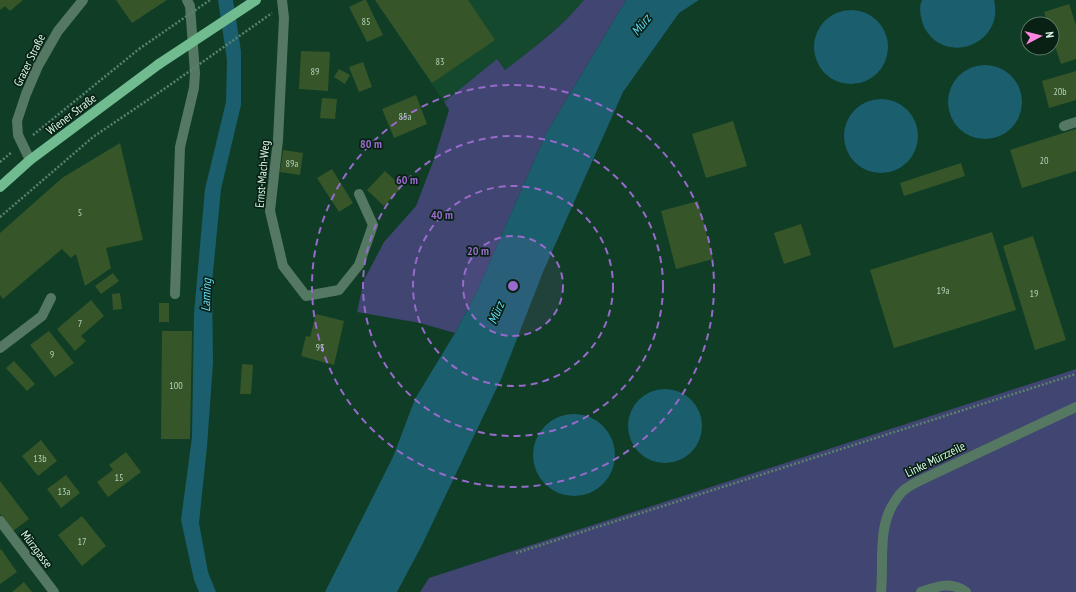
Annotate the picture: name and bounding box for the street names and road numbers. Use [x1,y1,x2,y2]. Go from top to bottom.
street label: Grazer Straße [10,31,48,89]
street label: Wiener Straße [43,90,99,138]
street label: Ernst-Mach-Weg [252,140,272,208]
street label: Linke Mürzzeile [903,438,967,480]
street label: Mürzgasse [18,527,56,571]

